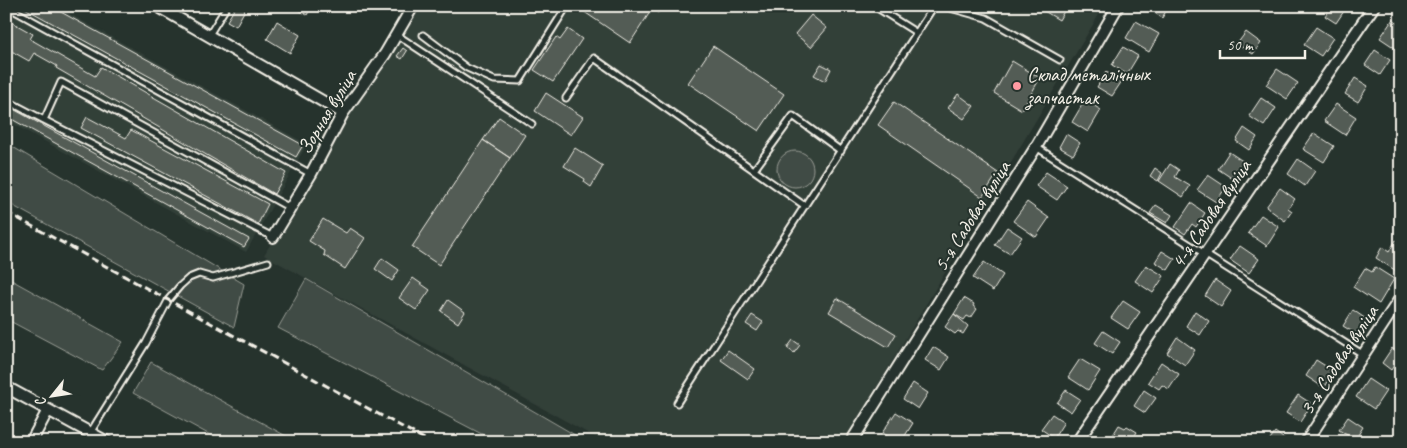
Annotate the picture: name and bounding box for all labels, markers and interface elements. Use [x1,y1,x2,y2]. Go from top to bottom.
scale bar [1220,28,1304,60]
text: 50 m [1227,36,1254,55]
place label: Склад металічных запчастак [1024,62,1152,111]
street label: Зорная вуліца [292,64,363,159]
marker: Склад металічных запчастак [1011,80,1023,92]
street label: 4-я Садовая вуліца [1165,154,1257,273]
street label: 5-я Садовая вуліца [928,155,1017,276]
street label: 3-я Садовая вуліца [1294,299,1384,420]
north arrow [28,370,78,420]
text: С [31,393,50,409]

